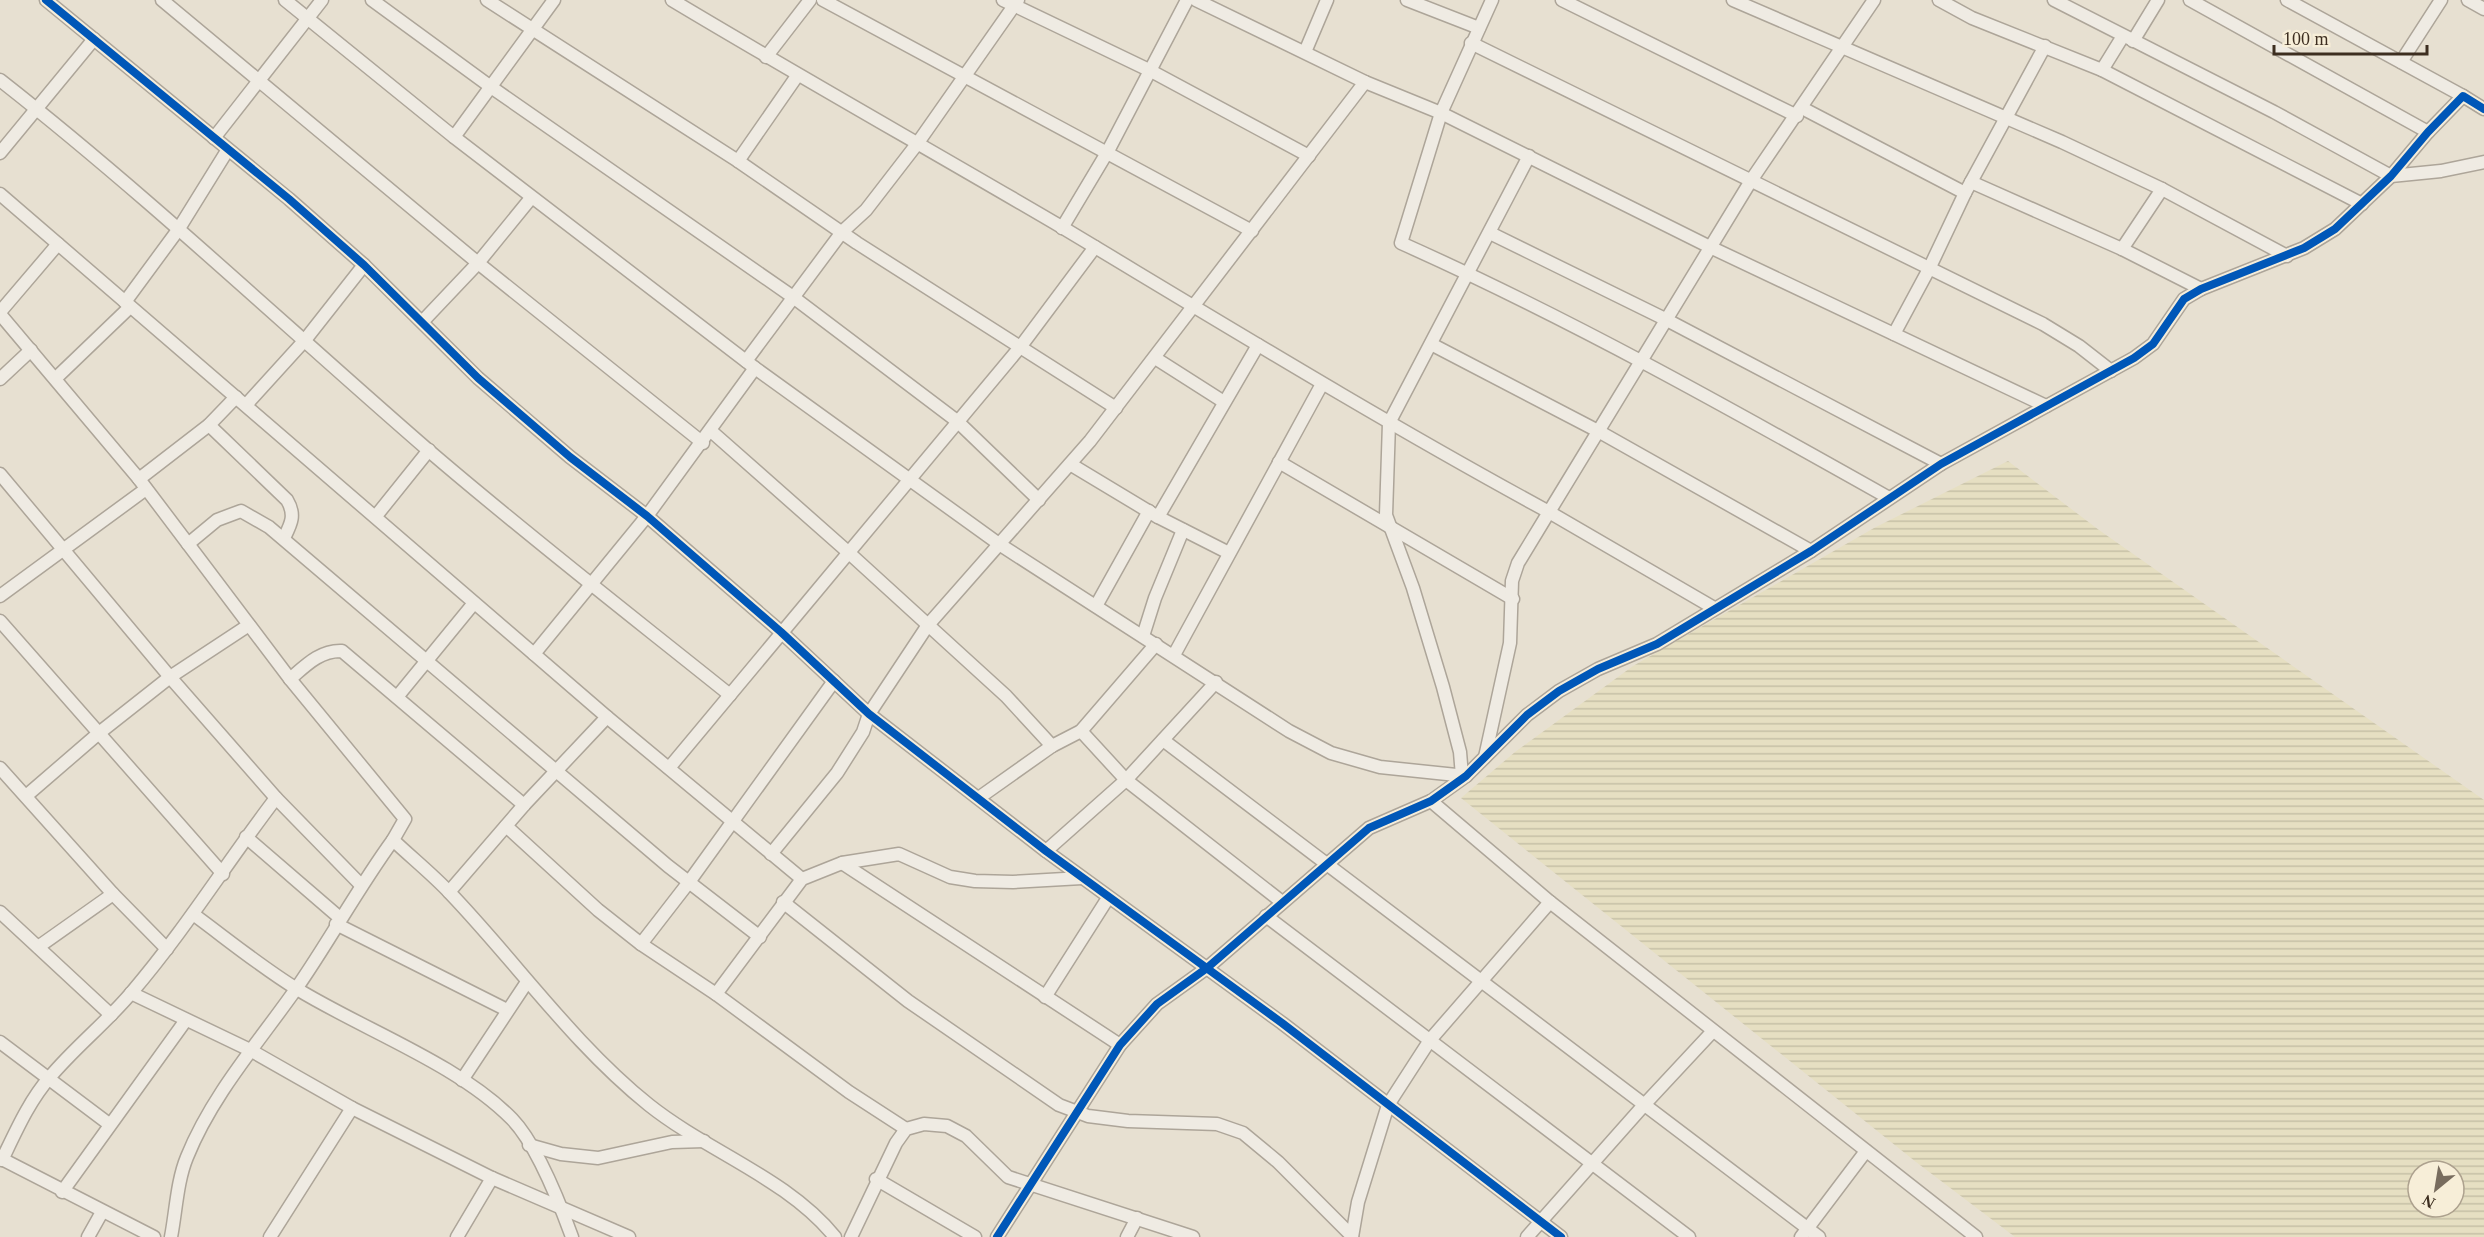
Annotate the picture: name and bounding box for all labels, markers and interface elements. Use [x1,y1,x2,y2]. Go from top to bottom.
scale bar [2274,18,2427,56]
text: 100 m [2283,29,2329,49]
north arrow [2406,1159,2466,1219]
text: N [2419,1191,2438,1212]

